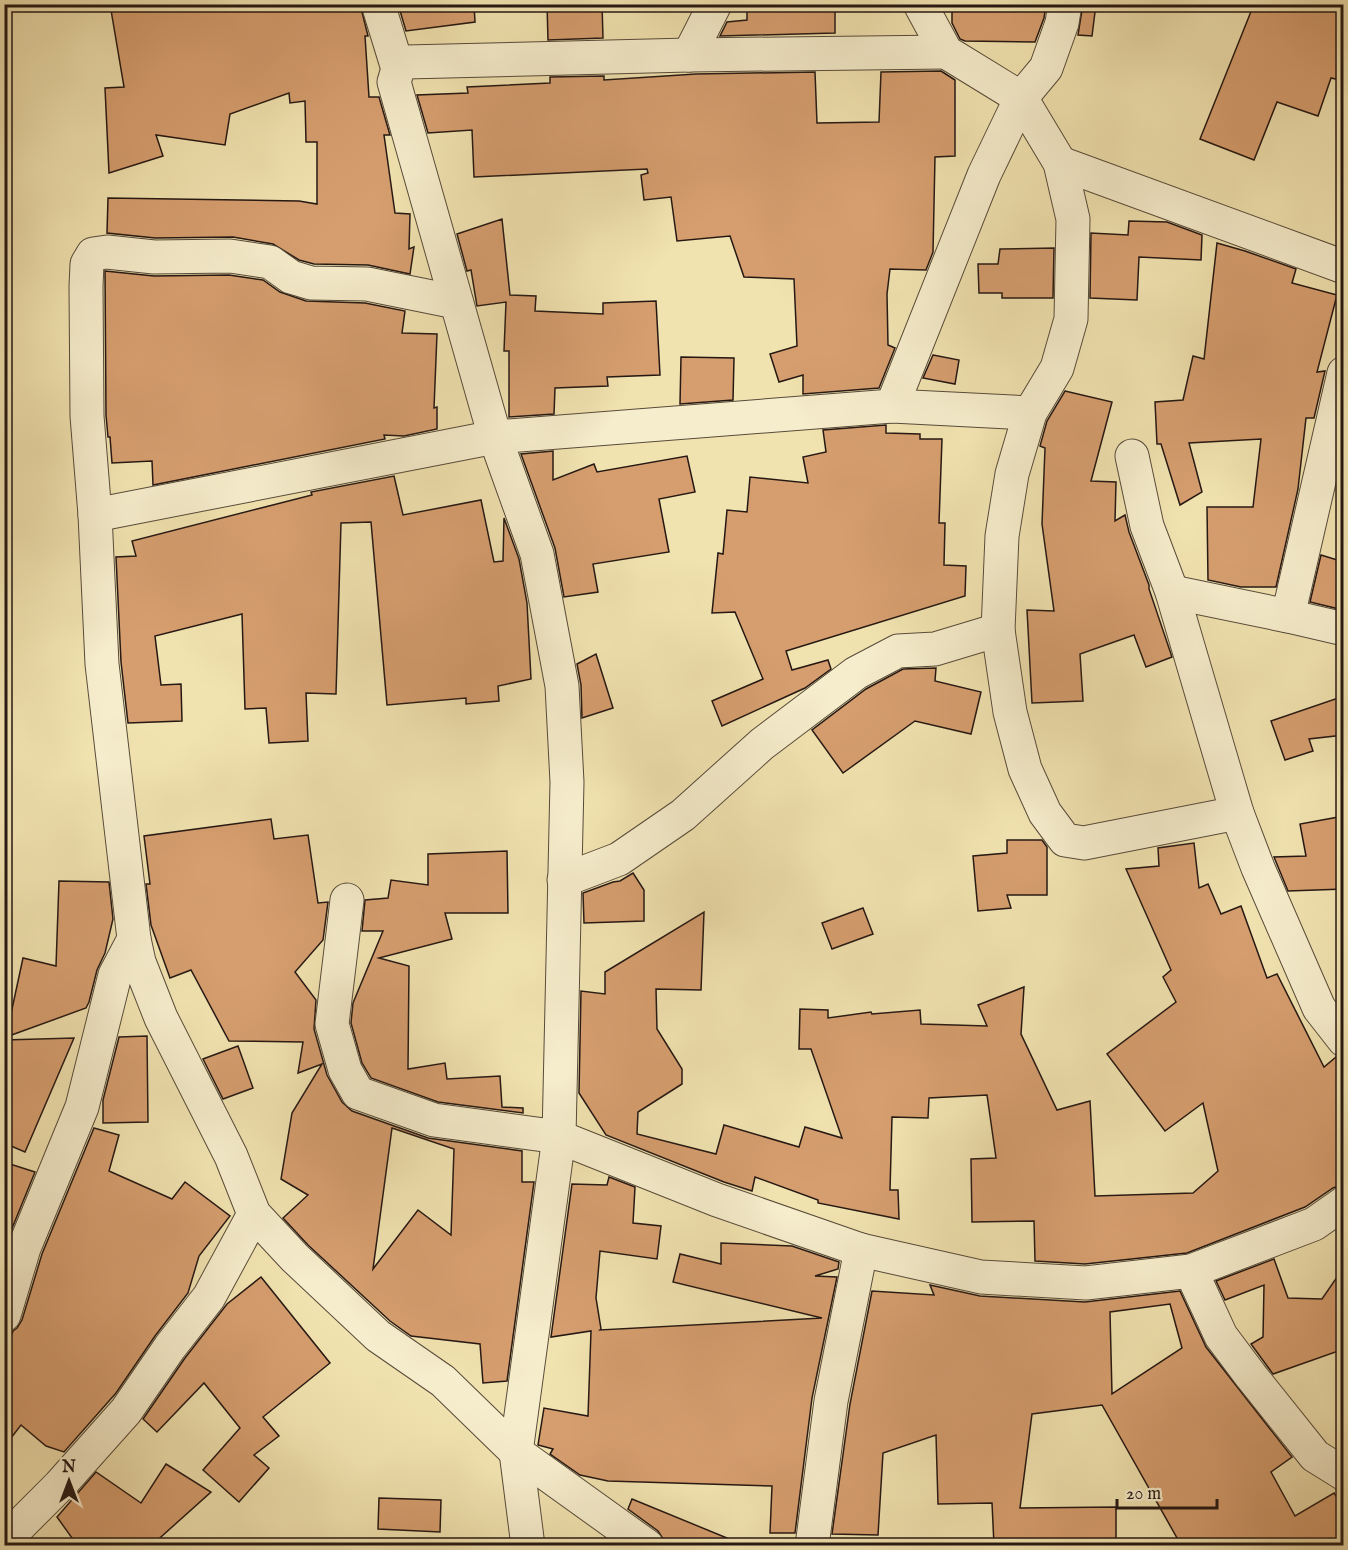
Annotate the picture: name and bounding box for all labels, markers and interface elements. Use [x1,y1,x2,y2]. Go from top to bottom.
north arrow [39,1451,99,1511]
text: N [61,1458,76,1478]
scale bar [1117,1472,1218,1510]
text: 20 m [1126,1483,1161,1506]

